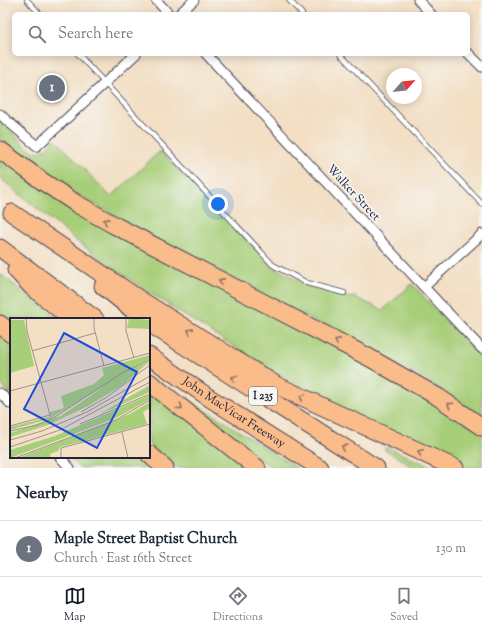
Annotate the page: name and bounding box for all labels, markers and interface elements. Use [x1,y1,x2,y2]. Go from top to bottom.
search box [12,12,470,56]
icon: search [26,23,48,45]
text: Search here [58,24,133,45]
north arrow [386,68,422,104]
pin: 1 [39,73,65,103]
street label: Walker Street [322,161,384,225]
your location [208,194,228,214]
one-way arrow [103,218,110,225]
one-way arrow [218,278,226,285]
inset map [10,318,150,458]
one-way arrow [187,328,194,335]
one-way arrow [333,338,341,346]
street label: John MacVicar Freeway [178,372,289,453]
one-way arrow [231,375,238,382]
road number: I 235 [249,387,277,405]
one-way arrow [299,394,306,402]
one-way arrow [175,402,182,409]
one-way arrow [447,403,454,410]
one-way arrow [341,445,348,452]
one-way arrow [416,448,423,456]
text: Nearby [16,482,68,506]
text: Maple Street Baptist Church [54,529,238,550]
text: 1 [27,540,31,558]
text: 130 m [436,540,466,558]
text: Church · East 16th Street [54,550,192,568]
tab: Map [64,585,86,625]
tab: Directions [213,585,263,625]
tab: Saved [390,585,418,625]

